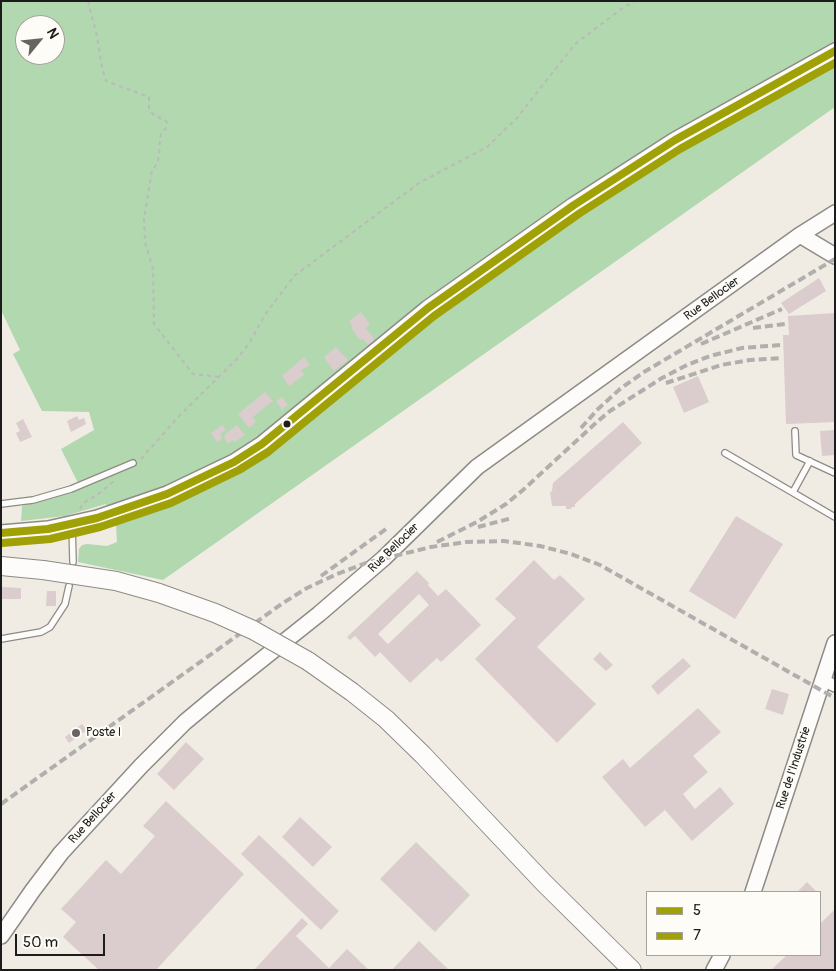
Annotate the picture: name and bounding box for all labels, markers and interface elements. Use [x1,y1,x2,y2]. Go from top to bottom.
north arrow [15,15,65,65]
text: N [43,25,63,41]
street label: Rue Bellocier [682,274,742,324]
unlabelled marker [282,419,292,429]
street label: Rue Bellocier [366,520,422,576]
street label: Rue de l'Industrie [774,725,814,811]
place label: Poste I [86,726,121,740]
marker: Poste I [70,727,82,739]
street label: Rue Bellocier [66,789,120,847]
legend [646,891,821,956]
text: 5 [693,901,701,920]
scale bar [18,924,108,956]
text: 7 [693,926,701,945]
text: 50 m [23,933,58,952]

